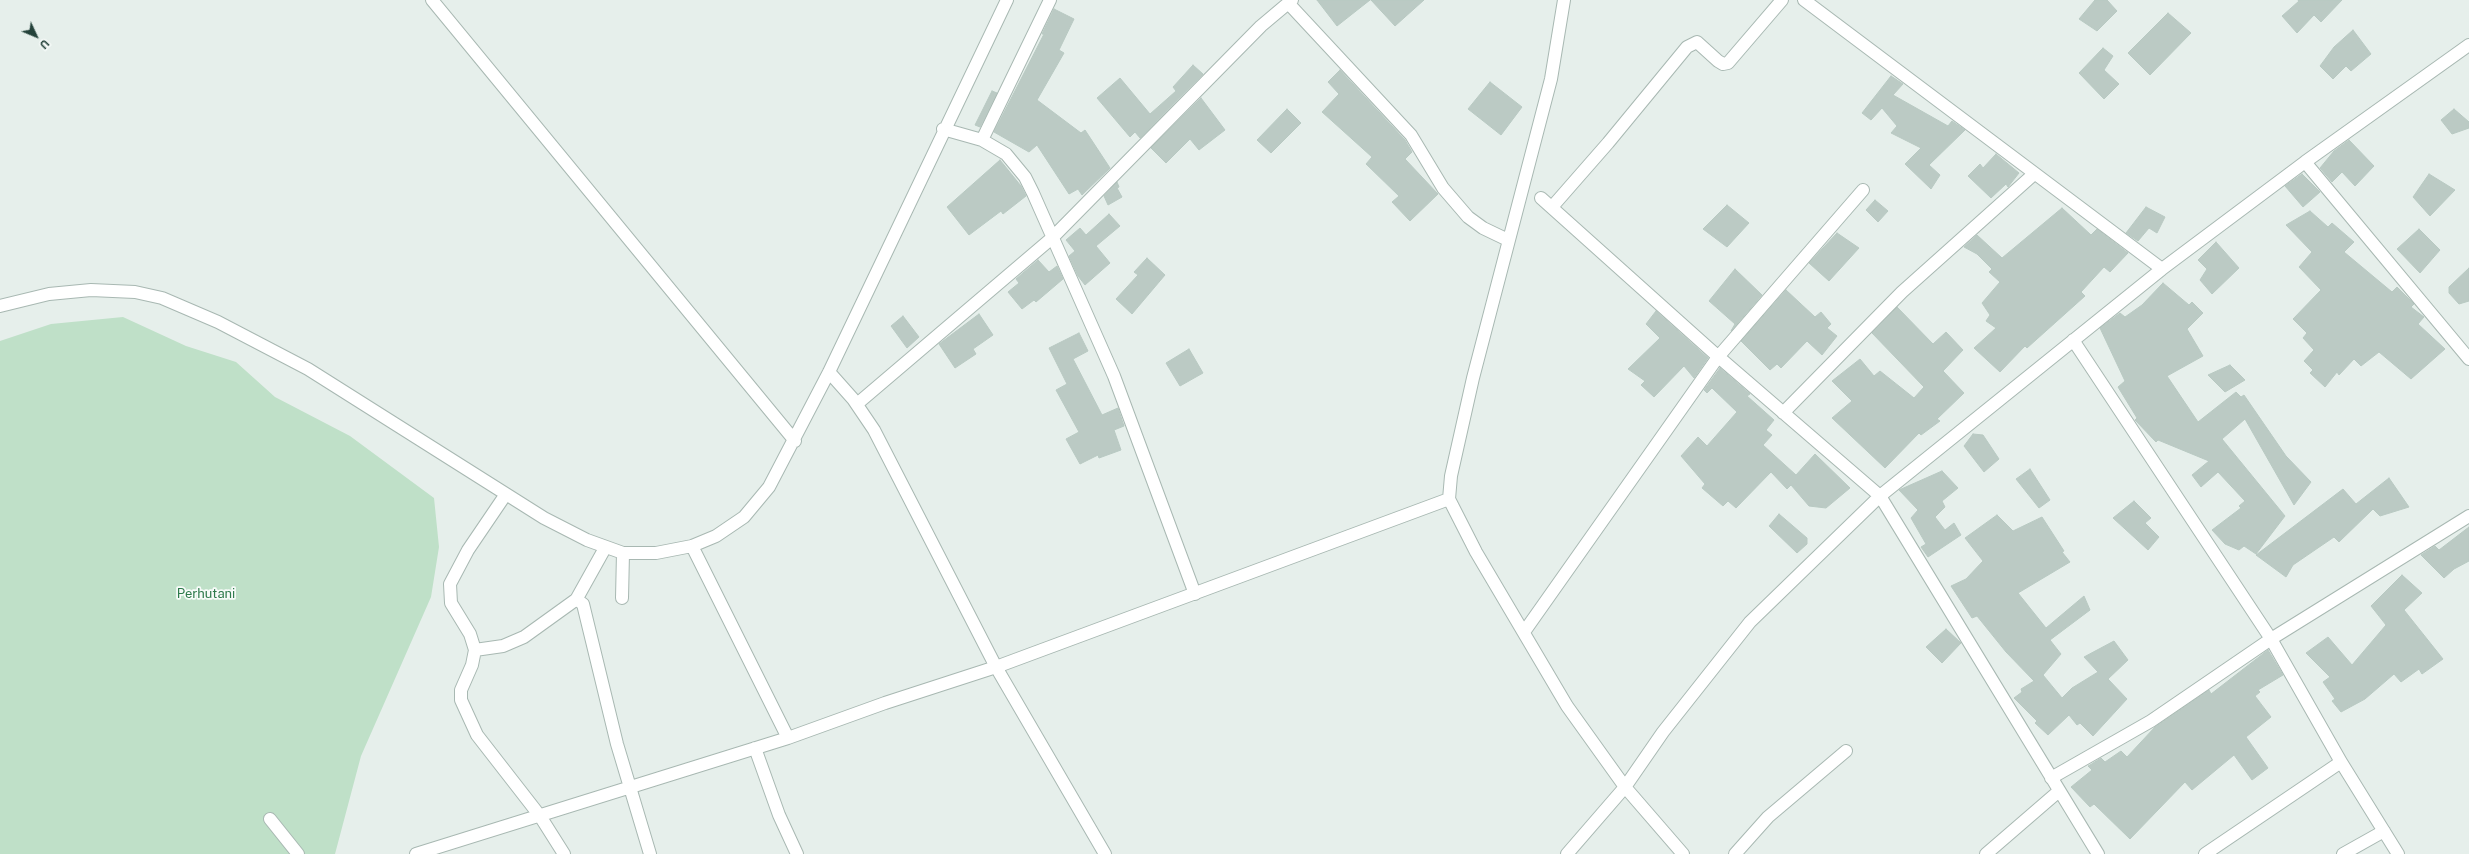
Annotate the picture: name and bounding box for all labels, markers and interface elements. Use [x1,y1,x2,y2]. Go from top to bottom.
north arrow [16,16,56,56]
text: U [38,37,52,51]
park label: Perhutani [177,586,235,602]

